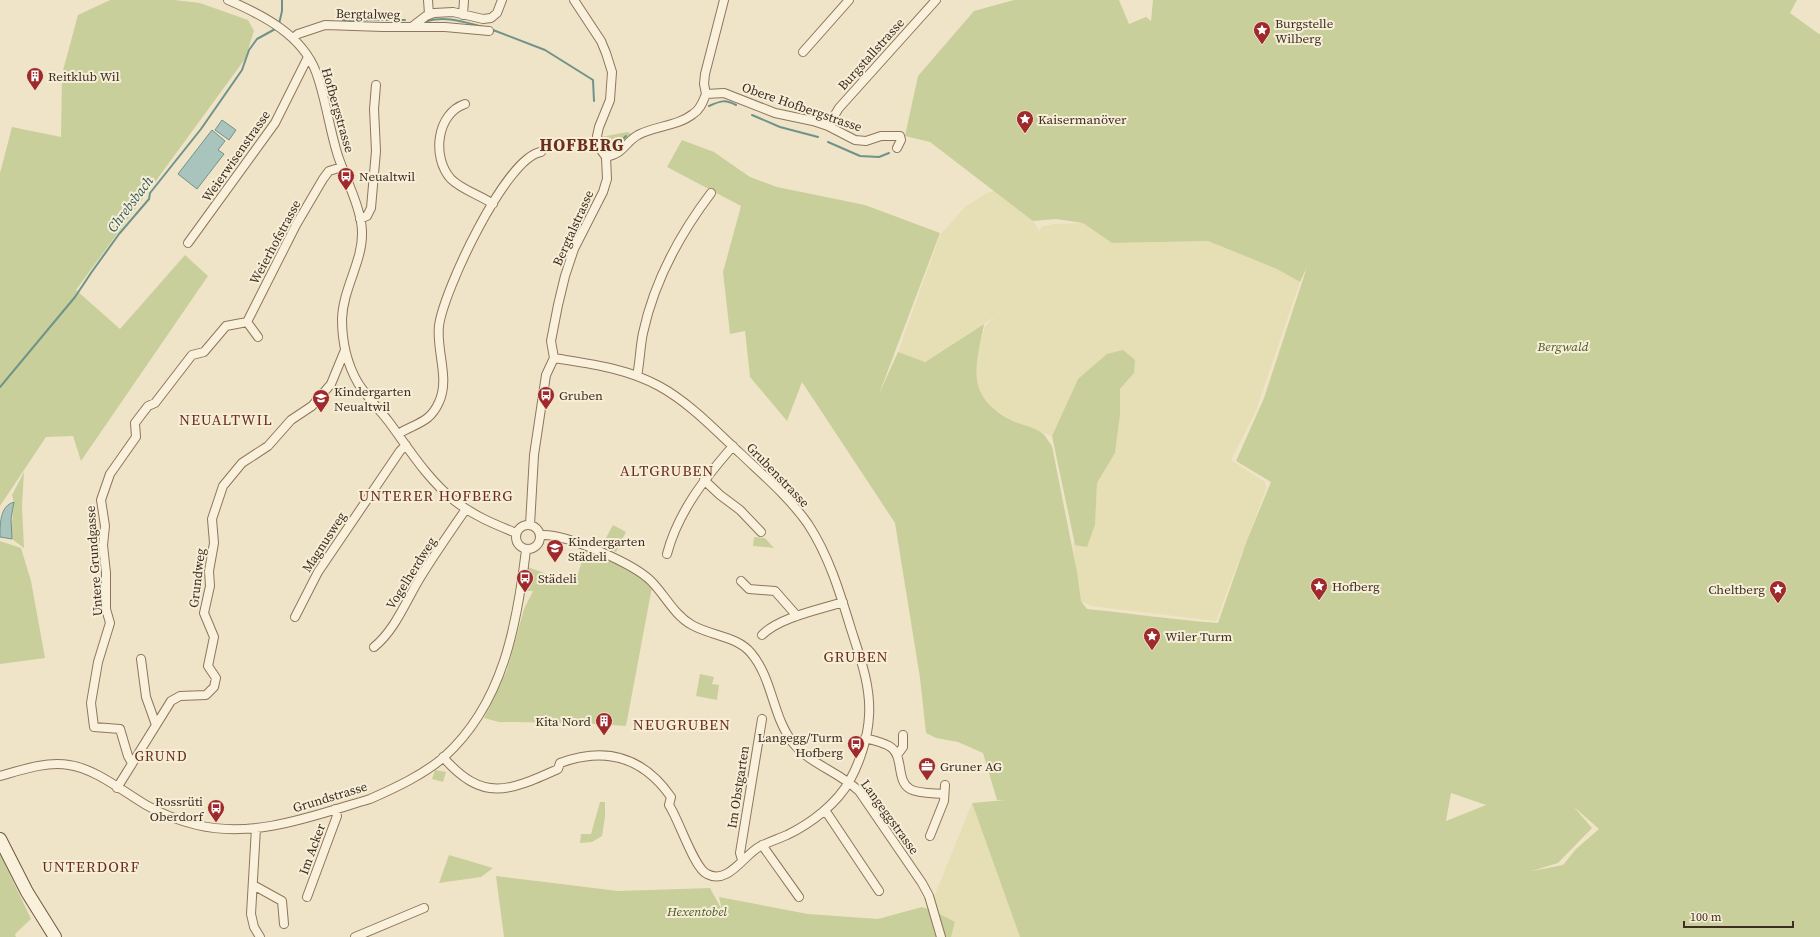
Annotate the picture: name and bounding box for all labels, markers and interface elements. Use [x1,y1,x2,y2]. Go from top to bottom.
street label: Bergtalweg [336,5,401,23]
street label: Burgstallstrasse [834,14,908,94]
place label: Burgstelle Wilberg [1275,15,1334,47]
place icon: Burgstelle Wilberg [1252,20,1272,45]
building icon: Reitklub Wil [25,66,45,91]
street label: Hofbergstrasse [318,66,358,155]
place label: Reitklub Wil [48,68,120,85]
street label: Obere Hofbergstrasse [740,78,865,136]
street label: Weierwisenstrasse [198,107,274,205]
place icon: Kaisermanöver [1015,109,1035,134]
place label: Kaisermanöver [1038,111,1127,128]
district label: HOFBERG [540,133,624,157]
bus stop icon: Neualtwil [336,166,356,191]
place label: Neualtwil [359,168,415,185]
water label: Chrebsbach [102,171,158,236]
street label: Bergtalstrasse [549,187,597,269]
street label: Weierhofstrasse [246,196,305,287]
park label: Bergwald [1536,338,1589,355]
place label: Kindergarten Neualtwil [334,383,411,415]
bus stop icon: Gruben [536,385,556,410]
place label: Gruben [559,387,603,404]
school or university icon: Kindergarten Neualtwil [311,388,331,413]
district label: NEUALTWIL [179,409,273,430]
street label: Grubenstrasse [743,439,813,511]
district label: ALTGRUBEN [620,460,714,481]
district label: UNTERER HOFBERG [358,485,514,506]
street label: Untere Grundgasse [82,505,106,617]
street label: Magnusweg [298,508,350,575]
street label: Vogelherdweg [382,533,440,612]
place label: Kindergarten Städeli [568,533,645,565]
school or university icon: Kindergarten Städeli [545,538,565,563]
street label: Grundweg [185,547,209,609]
bus stop icon: Städeli [515,568,535,593]
place label: Städeli [538,570,577,587]
place icon: Hofberg [1309,576,1329,601]
place label: Hofberg [1332,578,1380,595]
place icon: Cheltberg [1768,579,1788,604]
place label: Cheltberg [1708,581,1765,598]
place icon: Wiler Turm [1142,626,1162,651]
place label: Wiler Turm [1165,628,1233,645]
district label: GRUBEN [823,646,889,667]
building icon: Kita Nord [594,711,614,736]
place label: Kita Nord [535,713,592,730]
district label: NEUGRUBEN [633,714,731,735]
place label: Langegg/Turm Hofberg [757,729,843,761]
bus stop icon: Langegg/Turm Hofberg [846,734,866,759]
street label: Im Obstgarten [723,744,753,830]
district label: GRUND [134,746,188,766]
office icon: Gruner AG [917,756,937,781]
place label: Gruner AG [940,758,1002,775]
street label: Langeggstrasse [857,776,923,858]
street label: Grundstrasse [291,778,370,816]
place label: Rossrüti Oberdorf [150,793,204,825]
bus stop icon: Rossrüti Oberdorf [206,798,226,823]
street label: Im Acker [295,821,329,877]
district label: UNTERDORF [42,856,140,877]
park label: Hexentobel [666,903,727,920]
scale bar [1684,903,1793,929]
text: 100 m [1690,909,1722,925]

